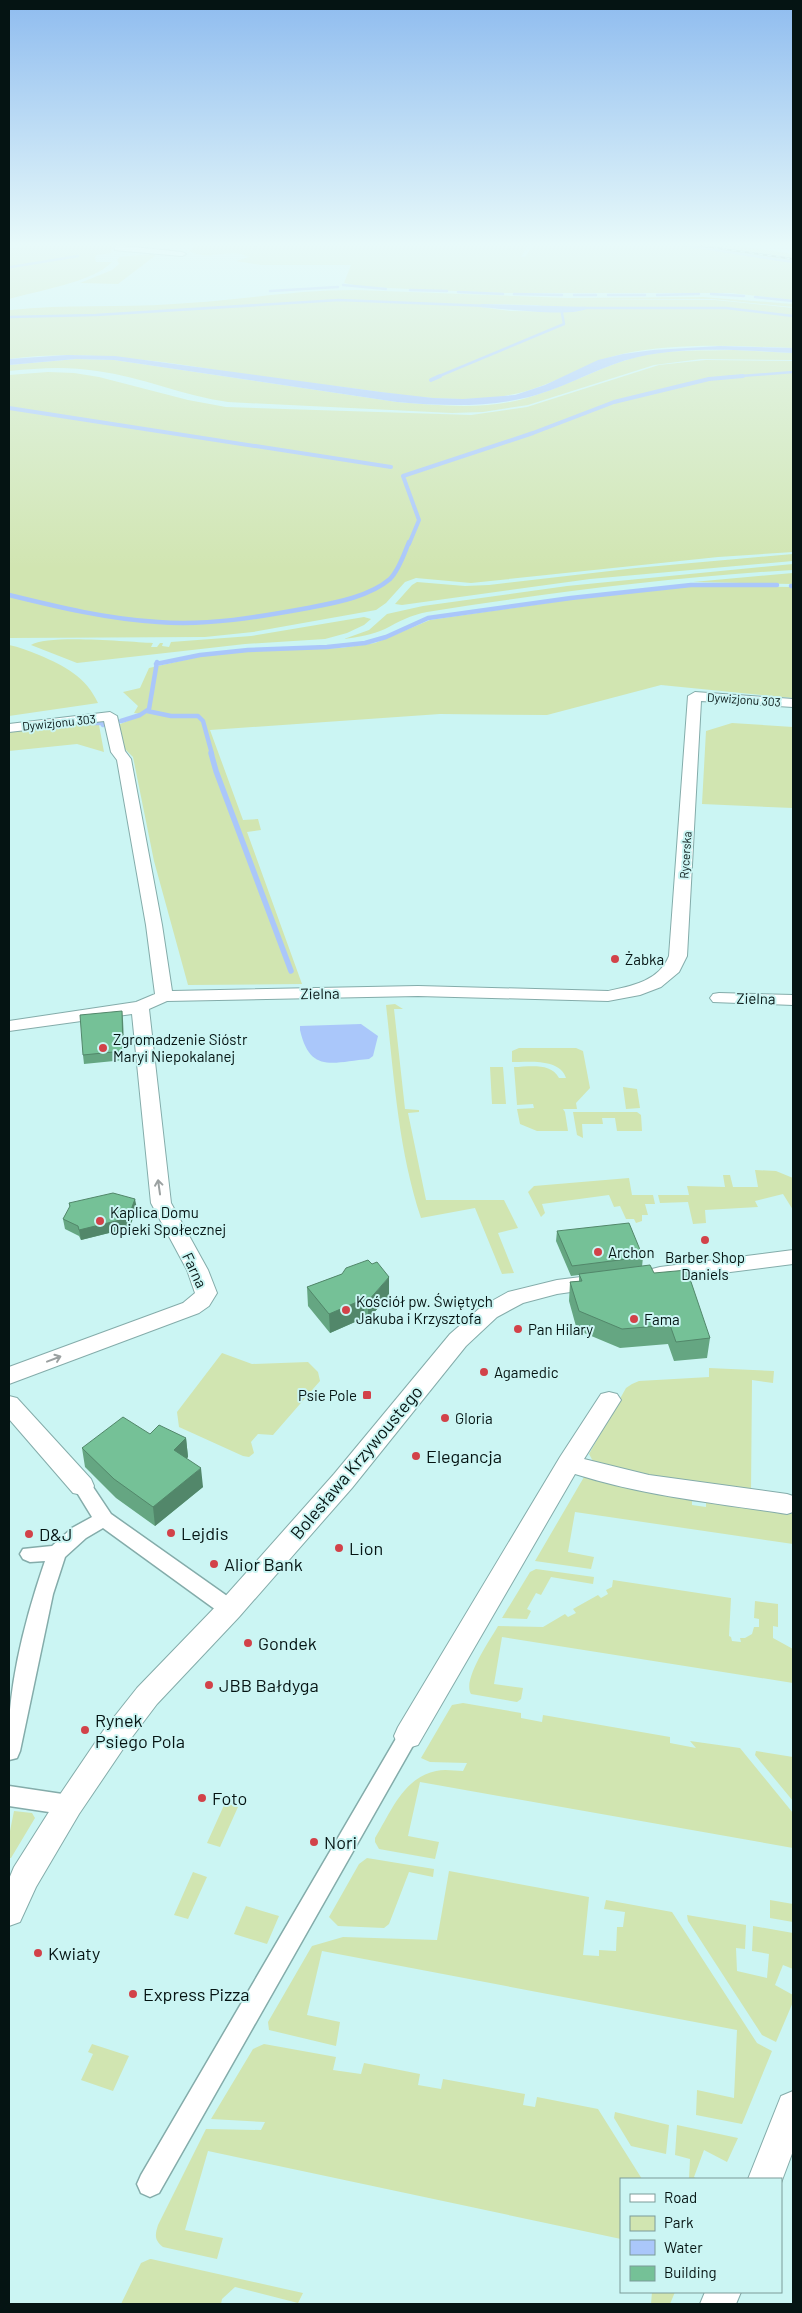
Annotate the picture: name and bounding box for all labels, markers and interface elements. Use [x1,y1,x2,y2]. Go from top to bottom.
street label: Dywizjonu 303 [707,689,781,709]
street label: Dywizjonu 303 [22,711,96,733]
street label: Rycerska [676,831,694,879]
place label: Żabka [625,950,664,968]
marker: Żabka [609,953,621,965]
street label: Zielna [300,984,340,1002]
street label: Zielna [736,989,776,1007]
place label: Zgromadzenie Sióstr Maryi Niepokalanej [113,1030,248,1065]
marker: Zgromadzenie Sióstr Maryi Niepokalanej [97,1042,109,1054]
one-way arrow [154,1179,164,1195]
place label: Kaplica Domu Opieki Społecznej [110,1203,226,1238]
marker: Kaplica Domu Opieki Społecznej [94,1215,106,1227]
marker: Barber Shop Daniels [699,1234,711,1246]
place label: Archon [608,1243,655,1261]
marker: Archon [592,1246,604,1258]
place label: Barber Shop Daniels [665,1248,745,1283]
street label: Farna [179,1249,211,1291]
place label: Kościół pw. Świętych Jakuba i Krzysztofa [356,1292,493,1327]
marker: Kościół pw. Świętych Jakuba i Krzysztofa [340,1304,352,1316]
place label: Fama [644,1310,680,1328]
marker: Fama [628,1313,640,1325]
place label: Pan Hilary [528,1320,593,1338]
marker: Pan Hilary [512,1323,524,1335]
one-way arrow [46,1354,62,1363]
place label: Agamedic [494,1363,559,1381]
marker: Agamedic [478,1366,490,1378]
street label: Bolesława Krzywoustego [285,1381,427,1543]
place label: Psie Pole [298,1386,357,1404]
marker: Psie Pole [361,1389,373,1401]
place label: Gloria [455,1409,493,1427]
marker: Gloria [439,1412,451,1424]
place label: Elegancja [426,1445,502,1467]
marker: Elegancja [410,1450,422,1462]
place label: Lejdis [181,1522,228,1544]
place label: D&J [39,1523,72,1545]
marker: Lejdis [165,1527,177,1539]
marker: D&J [23,1528,35,1540]
place label: Lion [349,1537,383,1559]
marker: Lion [333,1542,345,1554]
place label: Alior Bank [224,1553,303,1575]
marker: Alior Bank [208,1558,220,1570]
place label: Gondek [258,1632,317,1654]
marker: Gondek [242,1637,254,1649]
place label: JBB Bałdyga [219,1674,319,1696]
marker: JBB Bałdyga [203,1679,215,1691]
place label: Rynek Psiego Pola [95,1709,185,1752]
marker: Rynek Psiego Pola [79,1724,91,1736]
place label: Foto [212,1787,247,1809]
marker: Foto [196,1792,208,1804]
place label: Nori [324,1831,357,1853]
marker: Nori [308,1836,320,1848]
place label: Kwiaty [48,1942,100,1964]
marker: Kwiaty [32,1947,44,1959]
place label: Express Pizza [143,1983,249,2005]
marker: Express Pizza [127,1988,139,2000]
legend [620,2178,782,2293]
text: Road [664,2188,697,2206]
text: Park [664,2213,694,2231]
text: Water [664,2238,703,2256]
text: Building [664,2263,717,2281]

